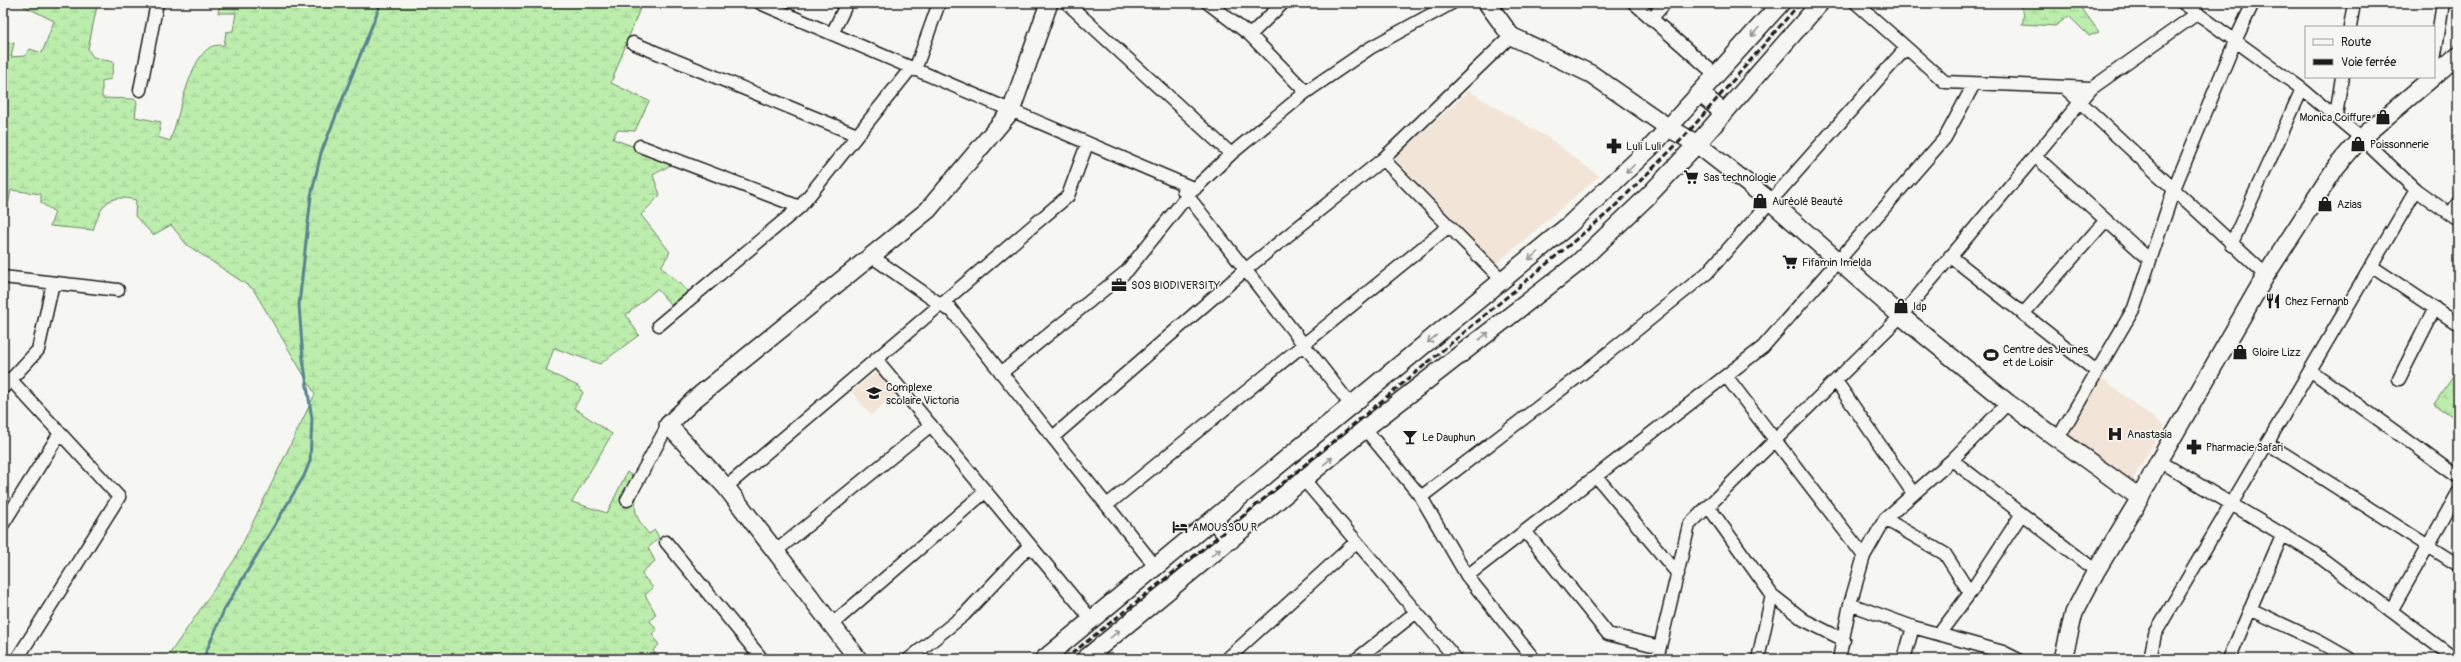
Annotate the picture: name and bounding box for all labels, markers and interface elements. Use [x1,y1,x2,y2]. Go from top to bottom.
legend [2305,26,2435,78]
one-way arrow [1751,27,1760,37]
text: Route [2341,35,2371,50]
text: Voie ferrée [2341,55,2396,70]
shop icon: Monica Coiffure [2374,108,2392,126]
place label: Monica Coiffure [2300,111,2372,124]
shop icon: Poissonnerie [2349,135,2367,153]
pharmacy icon: Luli Luli [1605,137,1623,155]
place label: Poissonnerie [2370,138,2429,151]
place label: Luli Luli [1626,140,1661,153]
one-way arrow [1625,164,1634,174]
supermarket icon: Sas technologie [1682,168,1700,186]
place label: Sas technologie [1703,171,1777,184]
shop icon: Auréolé Beauté [1751,192,1769,210]
place label: Auréolé Beauté [1772,195,1843,208]
shop icon: Azias [2316,195,2334,213]
place label: Azias [2337,198,2362,211]
one-way arrow [1528,252,1538,261]
supermarket icon: Fifamin Imelda [1781,253,1799,271]
place label: Fifamin Imelda [1802,256,1871,269]
office icon: SOS BIODIVERSITY [1110,276,1128,294]
place label: SOS BIODIVERSITY [1131,279,1221,292]
restaurant icon: Chez Fernanb [2264,292,2282,310]
place label: Chez Fernanb [2285,295,2349,308]
shop icon: Idp [1892,297,1910,315]
place label: Idp [1913,300,1927,313]
one-way arrow [1478,332,1489,341]
one-way arrow [1427,334,1438,343]
place label: Centre des Jeunes et de Loisir [2003,343,2088,369]
shop icon: Gloire Lizz [2231,343,2249,361]
sports icon: Centre des Jeunes et de Loisir [1982,346,2000,364]
place label: Gloire Lizz [2252,346,2301,359]
place label: Complexe scolaire Victoria [886,381,959,407]
school or university icon: Complexe scolaire Victoria [865,384,883,402]
hospital icon: Anastasia [2106,425,2124,443]
bar icon: Le Dauphun [1401,428,1419,446]
place label: Anastasia [2127,428,2172,441]
place label: Le Dauphun [1422,431,1475,444]
pharmacy icon: Pharmacie Safari [2185,438,2203,456]
place label: Pharmacie Safari [2206,441,2283,454]
one-way arrow [1322,457,1333,466]
hotel icon: AMOUSSOU R [1171,518,1189,536]
place label: AMOUSSOU R [1192,521,1257,534]
one-way arrow [1211,548,1222,557]
one-way arrow [1110,630,1121,639]

